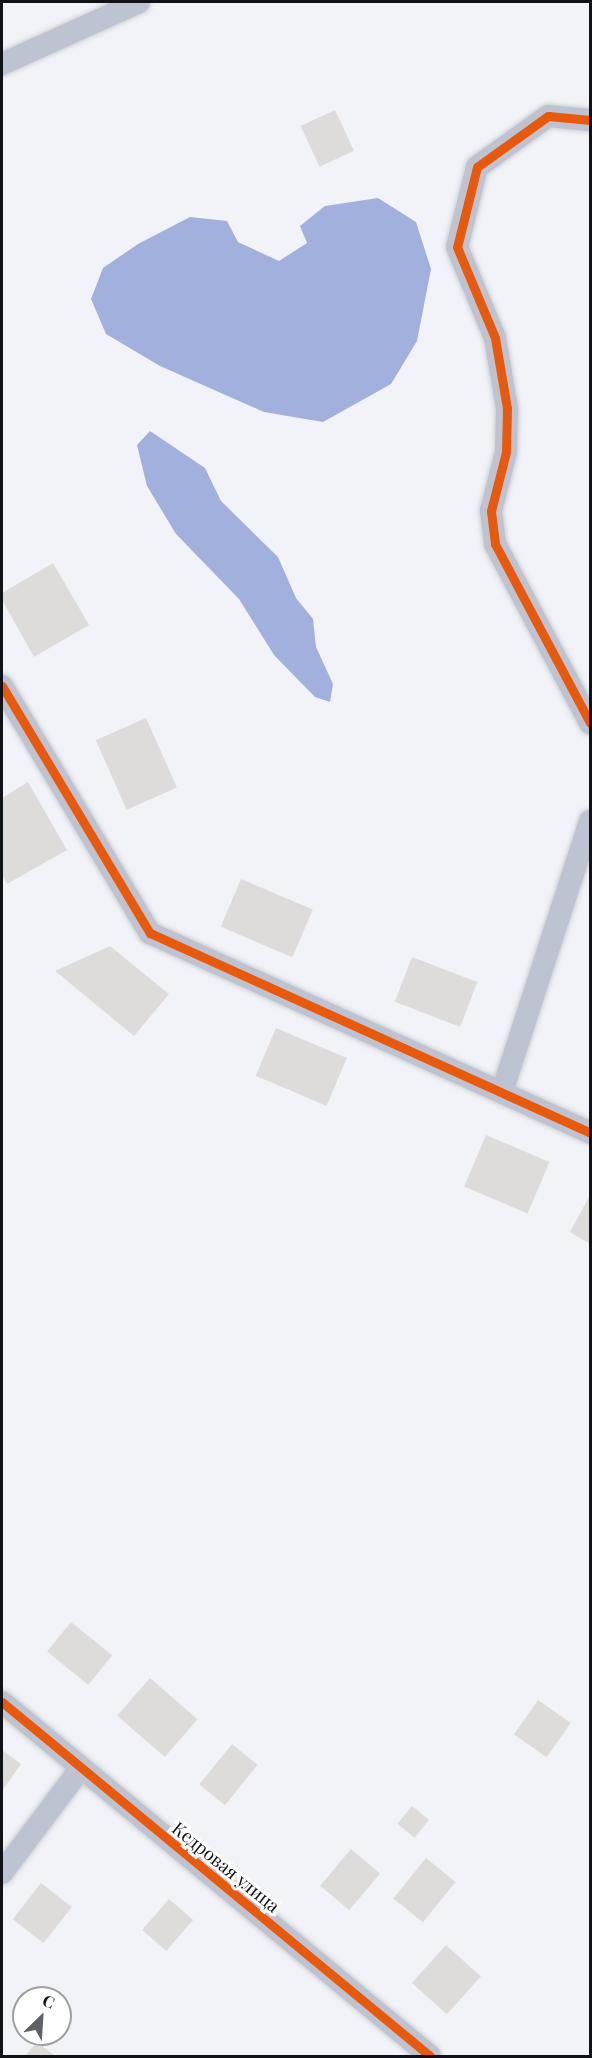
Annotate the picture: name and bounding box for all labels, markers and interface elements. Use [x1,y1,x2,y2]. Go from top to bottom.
street label: Кедровая улица [168,1817,284,1917]
north arrow [12,1986,72,2046]
text: С [39,1989,59,2013]

